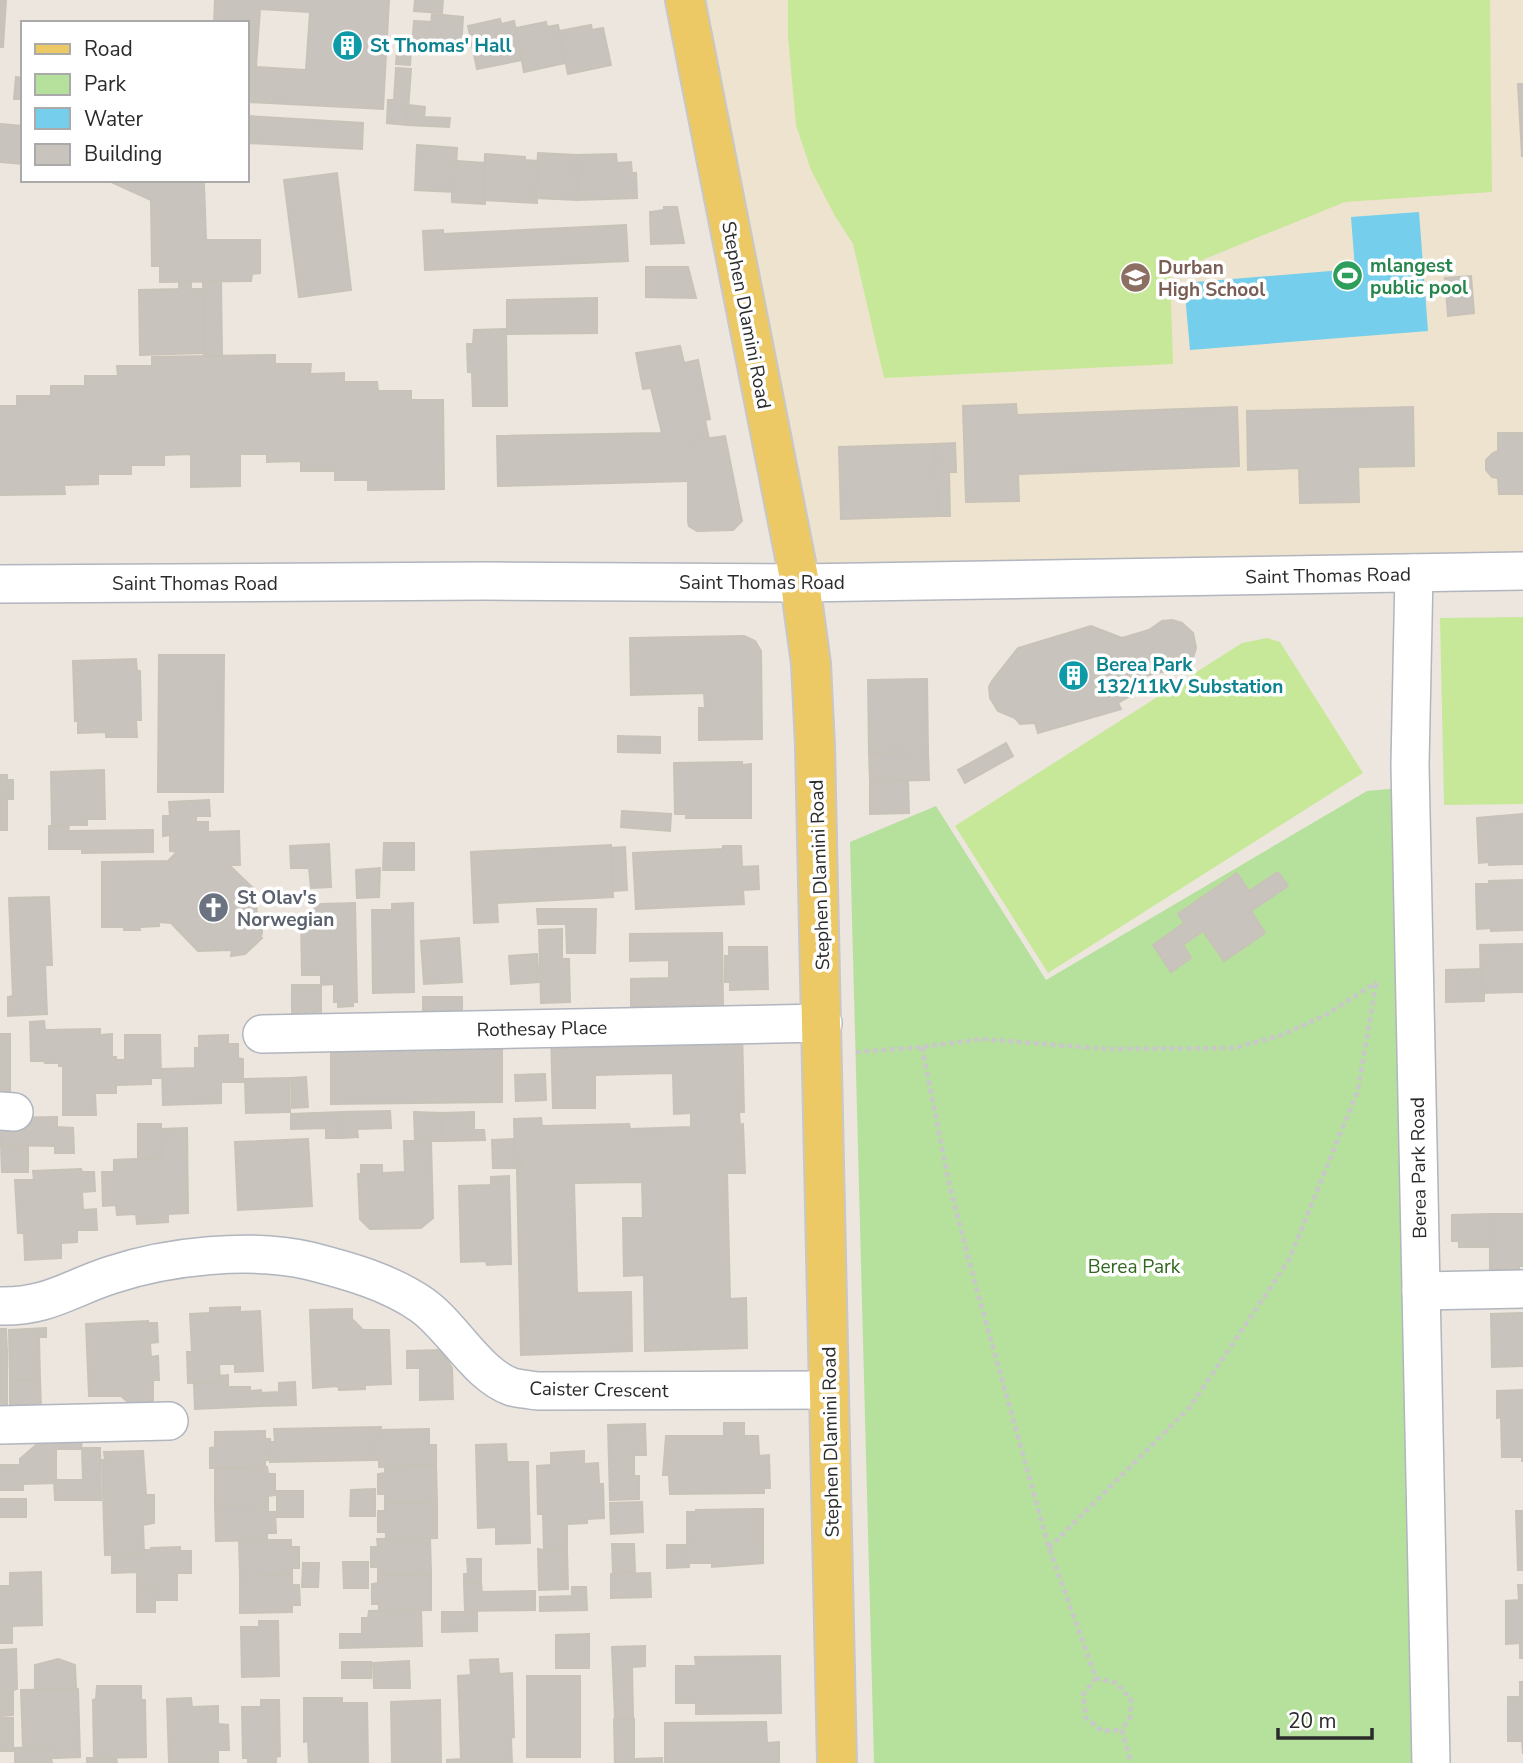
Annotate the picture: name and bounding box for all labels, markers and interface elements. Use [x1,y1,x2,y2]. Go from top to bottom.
legend [21,21,248,182]
building icon: St Thomas' Hall [330,28,364,62]
place label: St Thomas' Hall [370,33,511,59]
text: Road [84,35,133,63]
text: Park [84,70,126,98]
text: Water [84,105,143,133]
text: Building [84,140,162,168]
street label: Stephen Dlamini Road [715,219,777,411]
place label: mlangest public pool [1370,253,1468,301]
place label: Durban High School [1158,255,1265,303]
sports icon: mlangest public pool [1330,259,1364,293]
school or university icon: Durban High School [1118,261,1152,295]
street label: Saint Thomas Road [1245,562,1411,590]
street label: Saint Thomas Road [679,570,845,596]
street label: Saint Thomas Road [112,571,278,597]
place label: Berea Park 132/11kV Substation [1096,652,1283,700]
building icon: Berea Park 132/11kV Substation [1056,658,1090,692]
street label: Stephen Dlamini Road [804,779,836,971]
place label: St Olav's Norwegian [237,885,334,933]
church icon: St Olav's Norwegian [197,891,231,925]
street label: Rothesay Place [476,1015,608,1043]
street label: Berea Park Road [1405,1097,1433,1239]
park label: Berea Park [1088,1254,1181,1280]
street label: Stephen Dlamini Road [816,1346,846,1538]
street label: Caister Crescent [529,1376,669,1404]
scale bar [1278,1696,1372,1740]
text: 20 m [1288,1707,1337,1735]

